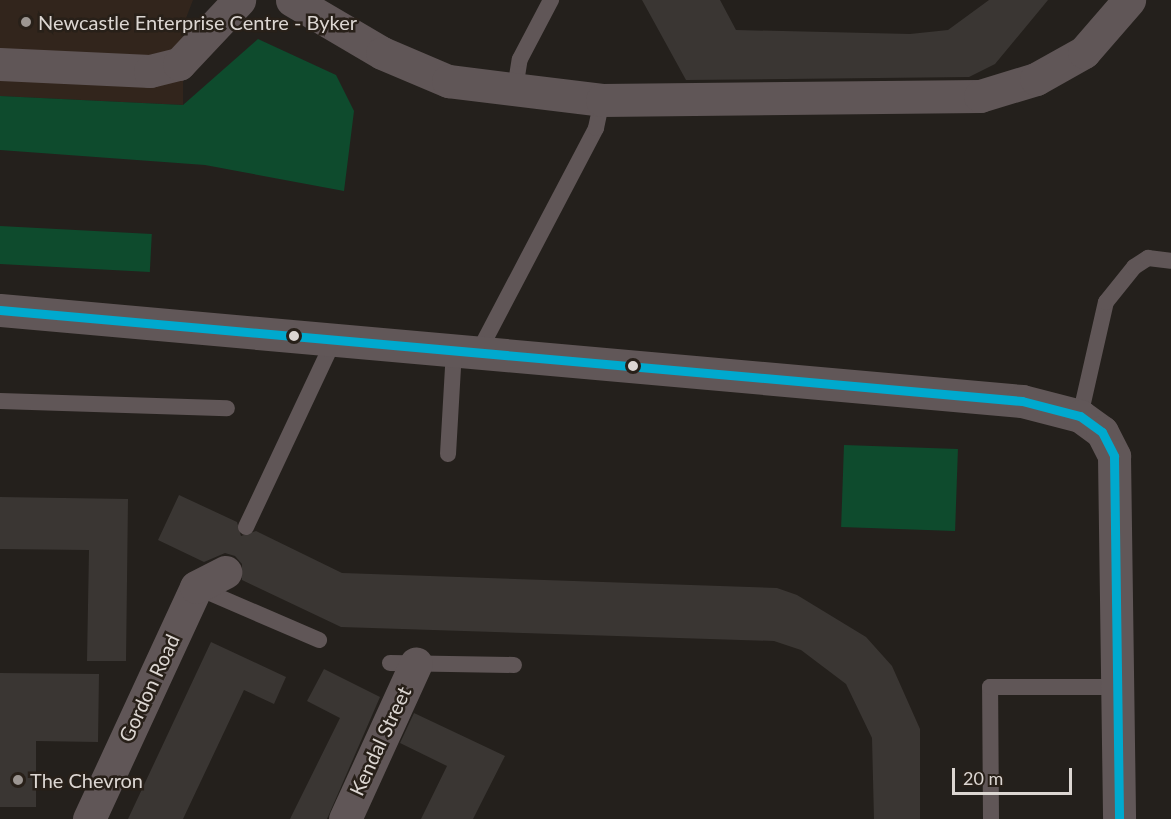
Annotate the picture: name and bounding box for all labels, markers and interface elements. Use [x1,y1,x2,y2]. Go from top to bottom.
place label: Newcastle Enterprise Centre - Byker [38,10,357,34]
marker: Newcastle Enterprise Centre - Byker [19,15,33,29]
unlabelled marker [288,330,300,342]
unlabelled marker [627,360,639,372]
street label: Gordon Road [114,630,184,746]
street label: Kendal Street [344,683,416,799]
scale bar [955,756,1075,794]
text: 20 m [963,767,1003,789]
place label: The Chevron [30,768,143,792]
marker: The Chevron [11,773,25,787]

